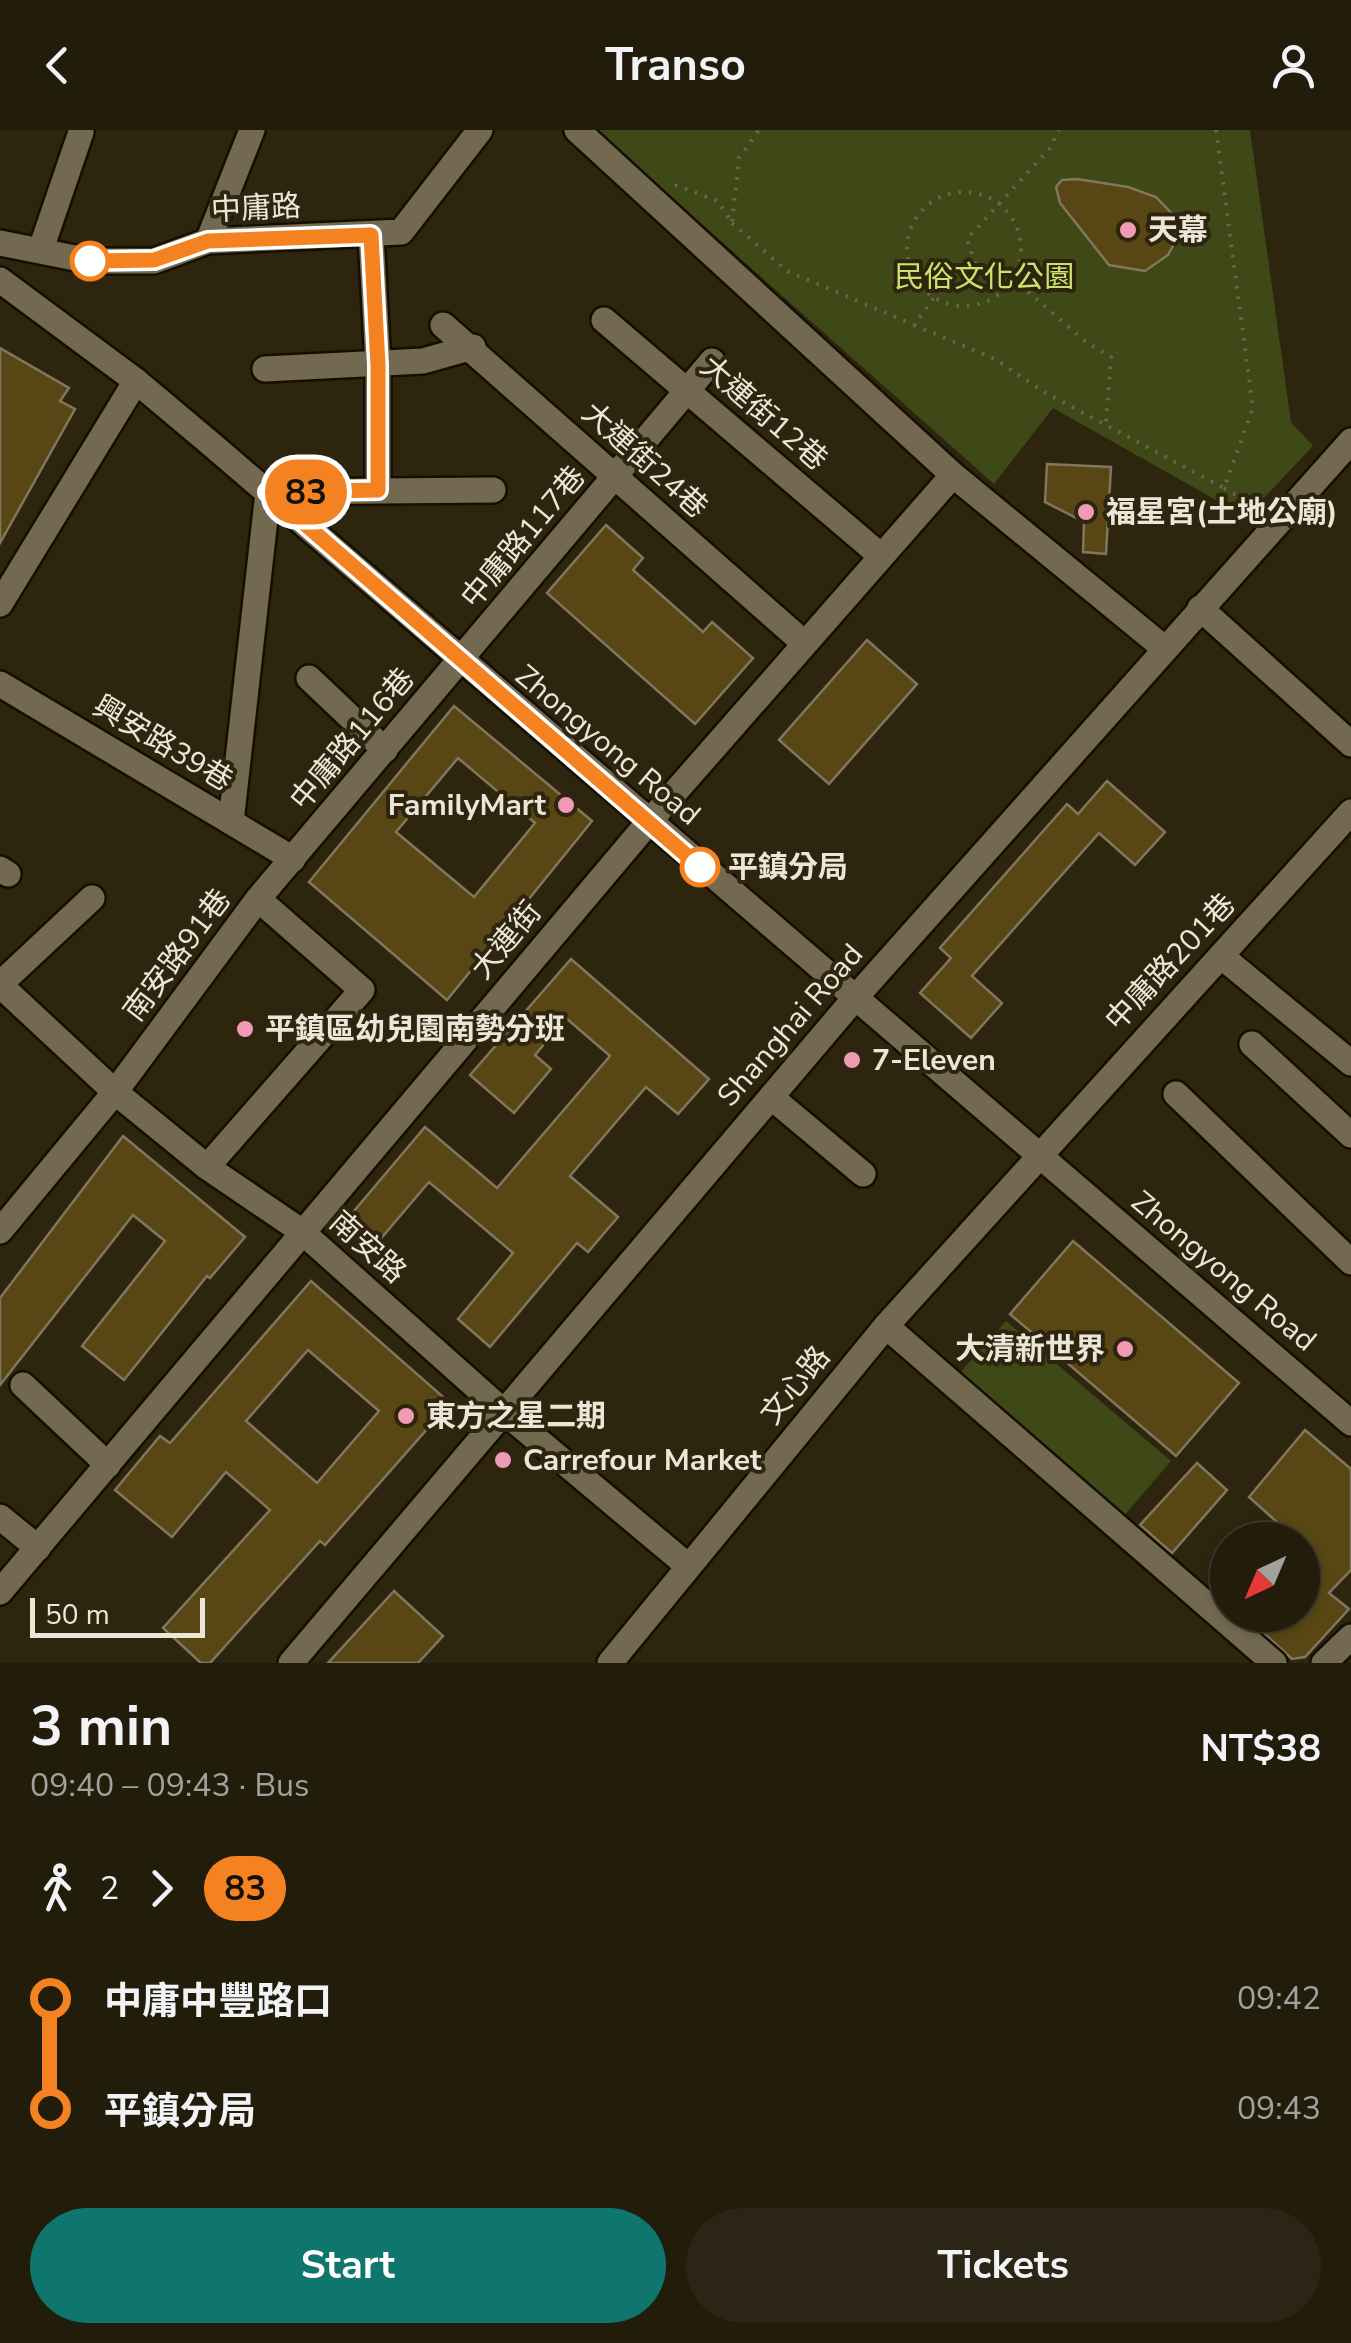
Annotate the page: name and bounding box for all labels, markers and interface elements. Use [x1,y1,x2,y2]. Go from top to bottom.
text: Transo [605,35,746,96]
icon: back [30,38,85,93]
icon: person [1266,38,1321,93]
street label: 中庸路 [210,186,302,231]
place label: 天幕 [1148,210,1208,251]
marker: 天幕 [1117,219,1139,241]
unlabelled marker [71,242,109,280]
park label: 民俗文化公園 [894,257,1074,298]
street label: 大連街12巷 [691,347,836,480]
street label: 大連街24巷 [573,393,716,528]
street label: 中庸路117巷 [452,457,595,617]
line badge: 83 [261,460,351,524]
text: 83 [285,469,327,516]
place label: 福星宮(土地公廟) [1106,492,1337,533]
marker: 福星宮(土地公廟) [1075,501,1097,523]
street label: Zhongyong Road [506,656,709,835]
street label: 中庸路116巷 [281,659,424,819]
street label: 興安路39巷 [85,686,240,801]
place label: FamilyMart [388,785,546,826]
marker: FamilyMart [555,794,577,816]
place label: 平鎮分局 [728,847,848,888]
marker: 平鎮分局 [681,848,719,886]
street label: 南安路91巷 [114,881,241,1030]
street label: 中庸路201巷 [1096,885,1245,1040]
street label: 大連街 [462,893,551,988]
street label: Shanghai Road [708,935,873,1116]
place label: 平鎮區幼兒園南勢分班 [265,1009,565,1050]
marker: 平鎮區幼兒園南勢分班 [234,1018,256,1040]
place label: 7-Eleven [872,1040,996,1081]
marker: 7-Eleven [841,1049,863,1071]
street label: Zhongyong Road [1122,1182,1325,1361]
street label: 南安路 [321,1202,415,1293]
place label: 大清新世界 [955,1329,1105,1370]
street label: 文心路 [751,1337,840,1433]
marker: 大清新世界 [1114,1338,1136,1360]
place label: 東方之星二期 [426,1396,606,1437]
marker: 東方之星二期 [395,1405,417,1427]
place label: Carrefour Market [523,1440,762,1481]
marker: Carrefour Market [492,1449,514,1471]
north arrow [1210,1522,1320,1632]
map controls [1210,1522,1320,1632]
scale bar [30,1593,205,1638]
text: 50 m [45,1596,110,1634]
text: 3 min [30,1689,172,1764]
text: NT$38 [1201,1723,1321,1774]
text: 09:40 – 09:43 · Bus [30,1764,309,1807]
icon: walk [30,1861,85,1916]
icon: forward [134,1861,189,1916]
text: 83 [224,1865,266,1912]
text: 2 [100,1867,119,1910]
text: 中庸中豐路口 [104,1976,332,2027]
text: 09:42 [1237,1977,1321,2020]
text: 平鎮分局 [104,2086,256,2137]
text: 09:43 [1237,2087,1321,2130]
button: Start [30,2208,666,2323]
button: Tickets [686,2208,1321,2323]

